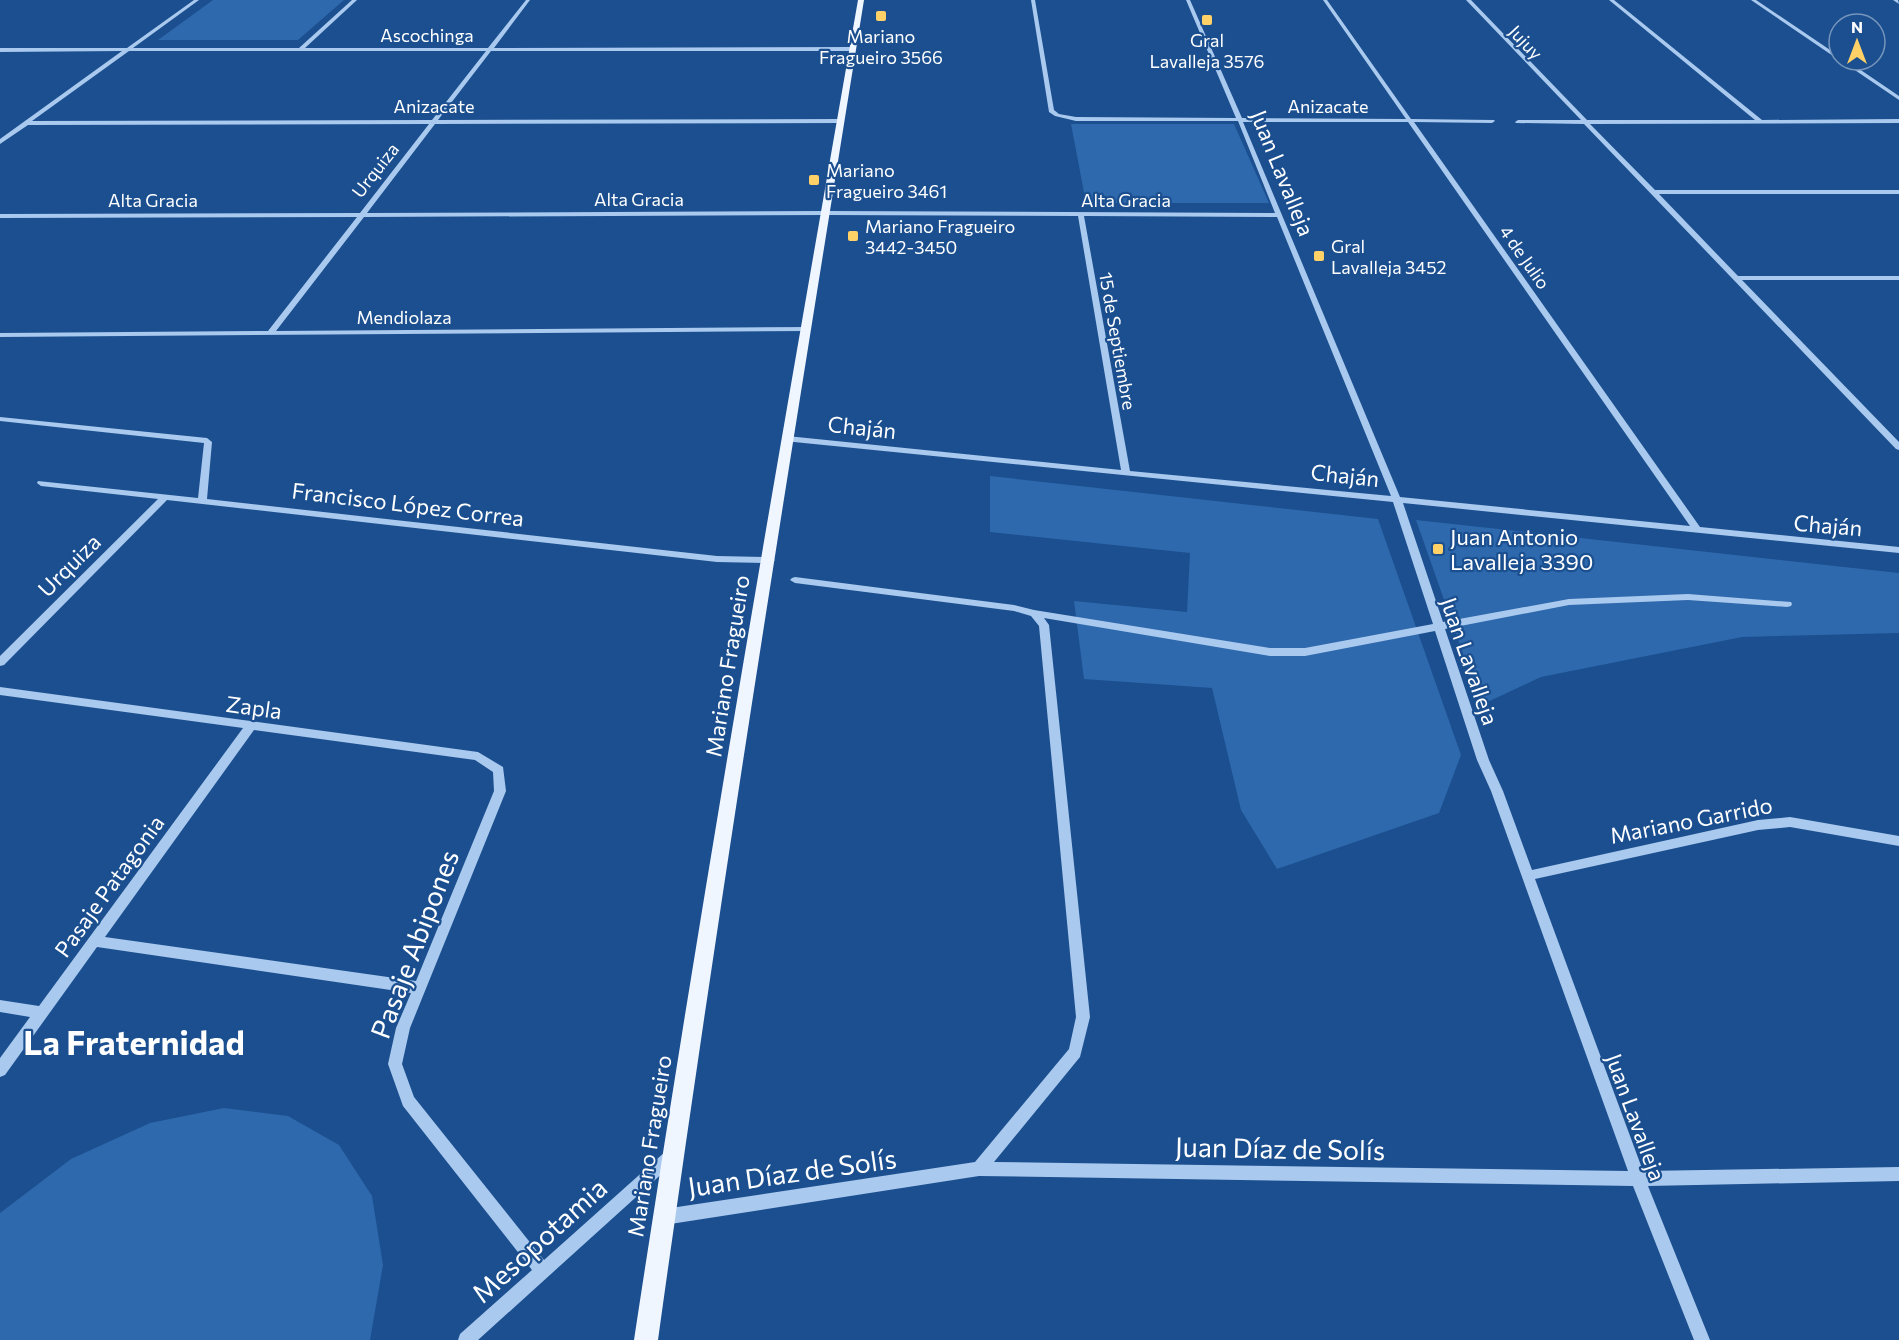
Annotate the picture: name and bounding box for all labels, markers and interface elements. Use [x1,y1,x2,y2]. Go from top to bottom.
marker: Mariano Fragueiro 3566 [874,9,888,23]
north arrow [1827,12,1887,72]
marker: Gral Lavalleja 3576 [1200,13,1214,27]
text: N [1851,17,1863,36]
street label: Jujuy [1505,20,1547,64]
street label: Ascochinga [380,24,474,46]
place label: Mariano Fragueiro 3566 [819,25,943,68]
place label: Gral Lavalleja 3576 [1149,29,1265,72]
street label: Anizacate [394,95,474,117]
street label: Anizacate [1288,95,1368,117]
street label: Juan Lavalleja [1246,106,1320,240]
street label: Urquiza [347,138,403,202]
place label: Mariano Fragueiro 3461 [826,159,947,202]
marker: Mariano Fragueiro 3461 [807,173,821,187]
street label: Alta Gracia [594,188,684,210]
street label: Alta Gracia [108,189,198,211]
street label: Alta Gracia [1081,189,1171,211]
place label: Mariano Fragueiro 3442-3450 [865,215,1015,258]
street label: 4 de Julio [1495,221,1555,293]
marker: Mariano Fragueiro 3442-3450 [846,229,860,243]
place label: Gral Lavalleja 3452 [1331,235,1446,278]
marker: Gral Lavalleja 3452 [1312,249,1326,263]
street label: 15 de Septiembre [1095,270,1141,412]
street label: Mendiolaza [356,306,452,328]
street label: Chaján [826,410,898,444]
street label: Chaján [1309,458,1381,492]
street label: Francisco López Correa [290,476,526,532]
street label: Chaján [1793,509,1863,541]
place label: Juan Antonio Lavalleja 3390 [1450,523,1593,575]
street label: Urquiza [32,528,106,602]
marker: Juan Antonio Lavalleja 3390 [1431,542,1445,556]
street label: Mariano Fragueiro [699,573,755,759]
street label: Juan Lavalleja [1436,594,1504,728]
street label: Zapla [224,690,284,724]
street label: Mariano Garrido [1607,791,1775,849]
street label: Pasaje Patagonia [48,810,170,962]
street label: Pasaje Abipones [363,845,465,1043]
district label: La Fraternidad [23,1021,245,1062]
street label: Juan Lavalleja [1601,1050,1671,1184]
street label: Mariano Fragueiro [621,1053,677,1239]
street label: Juan Díaz de Solís [1175,1130,1385,1166]
street label: Juan Díaz de Solís [686,1141,898,1203]
street label: Mesopotamia [465,1171,613,1309]

